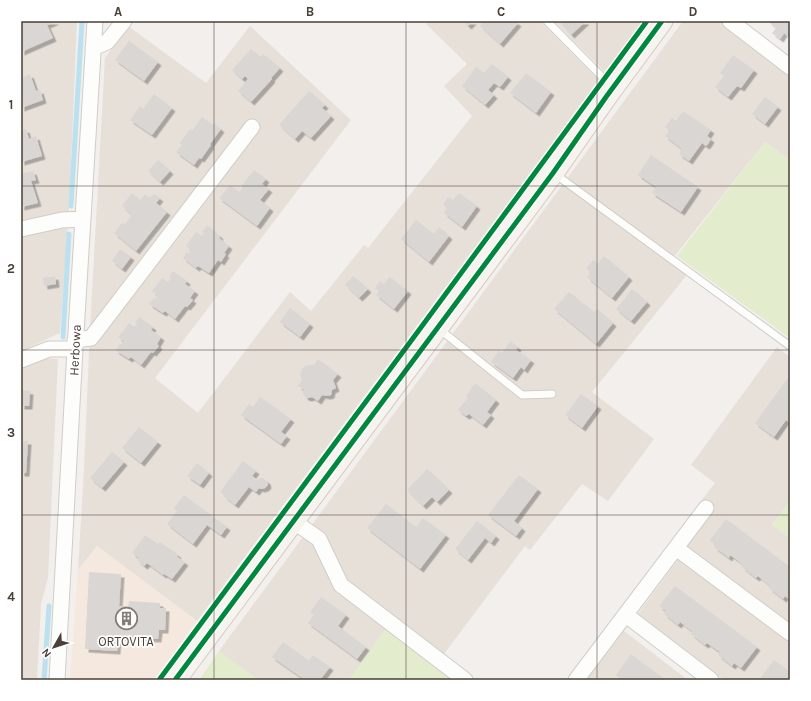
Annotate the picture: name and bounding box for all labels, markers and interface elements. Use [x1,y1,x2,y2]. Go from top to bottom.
text: A [114,4,122,19]
text: B [306,4,314,19]
text: C [497,4,505,19]
text: D [689,4,698,19]
text: 1 [9,97,13,112]
text: 2 [7,261,15,276]
street label: Herbowa [66,324,84,376]
text: 3 [7,425,15,440]
text: 4 [7,589,15,604]
building icon: ORTOVITA [113,606,139,632]
north arrow [34,627,74,667]
place label: ORTOVITA [98,634,154,649]
text: N [39,646,54,660]

